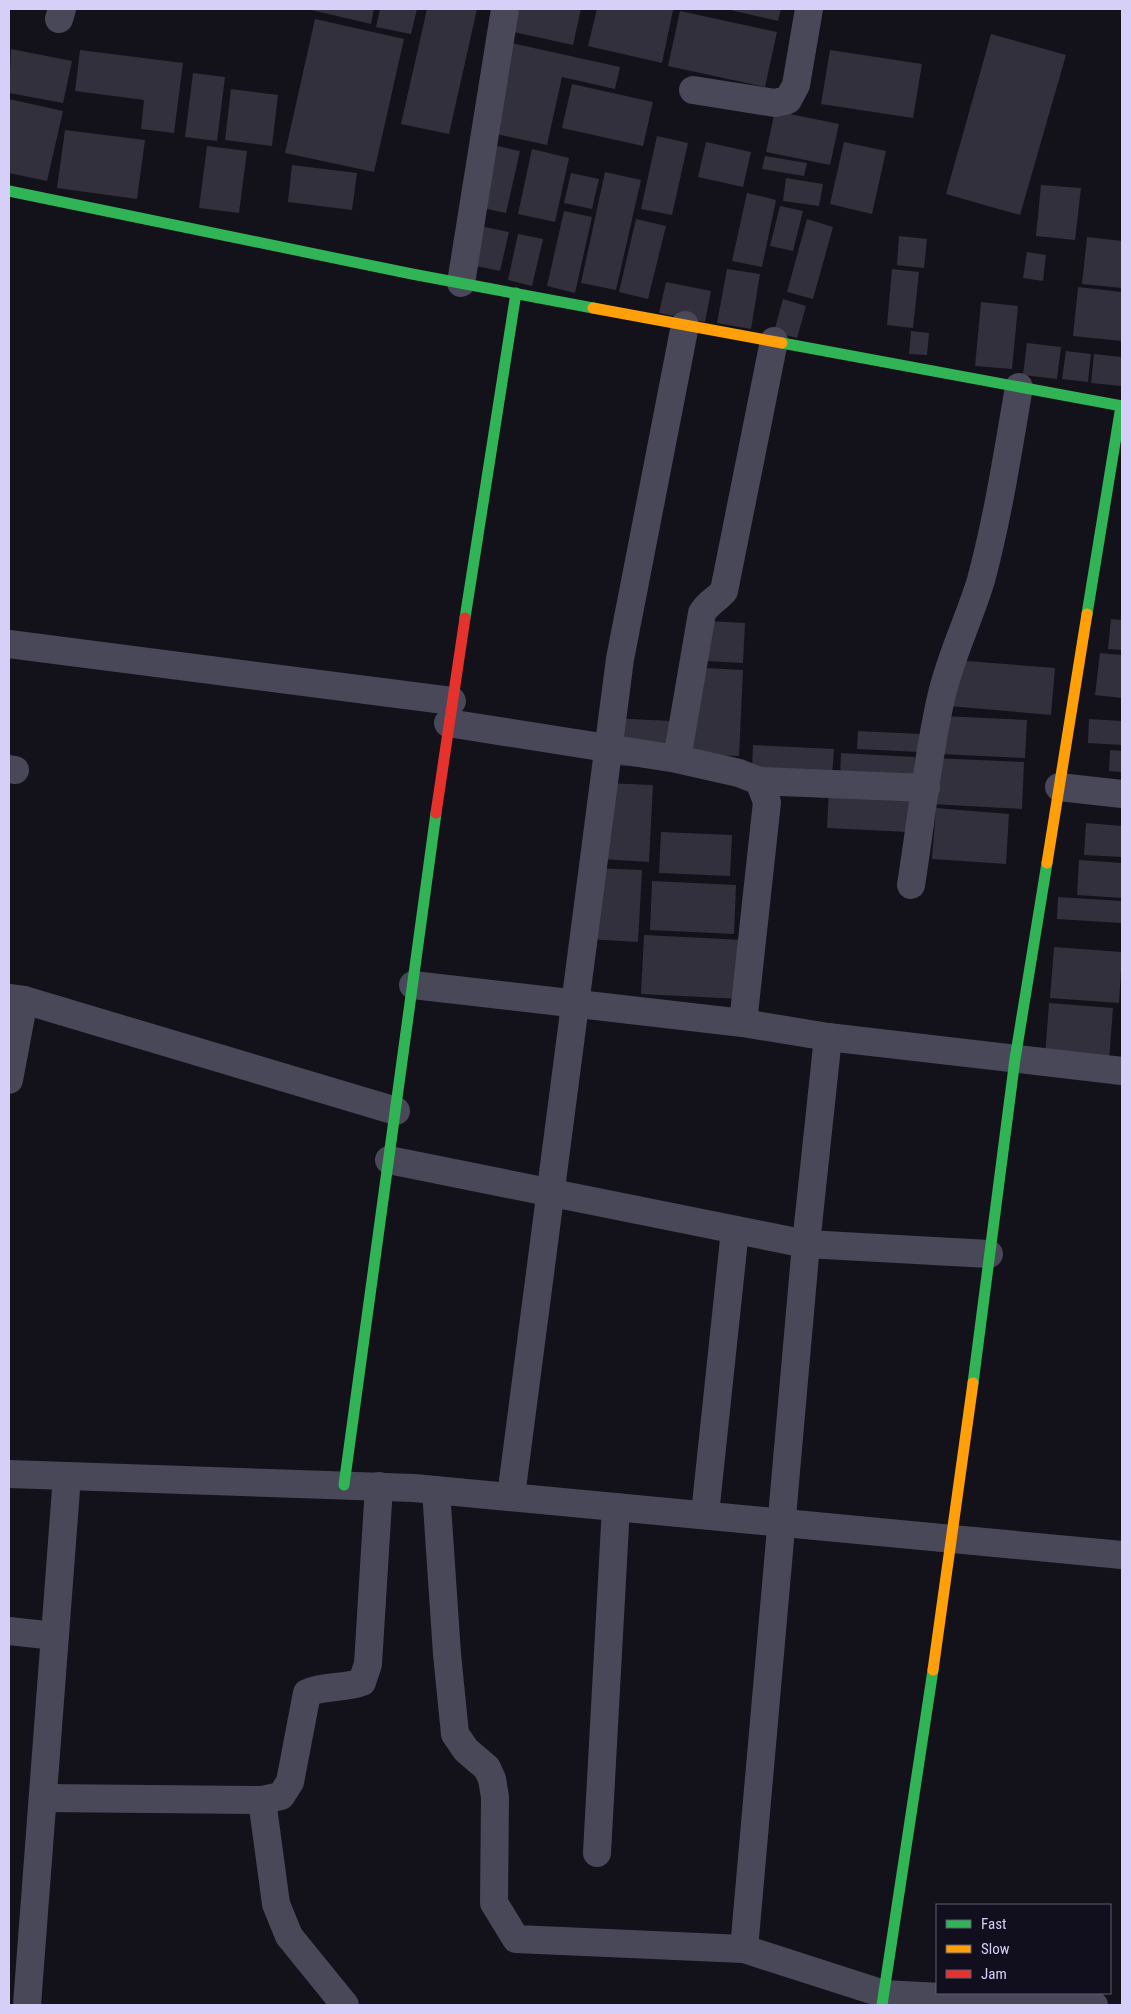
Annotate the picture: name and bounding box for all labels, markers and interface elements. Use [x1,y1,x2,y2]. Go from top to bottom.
legend [936,1904,1111,1994]
text: Fast [981,1915,1006,1933]
text: Slow [981,1940,1010,1958]
text: Jam [981,1965,1007,1983]

